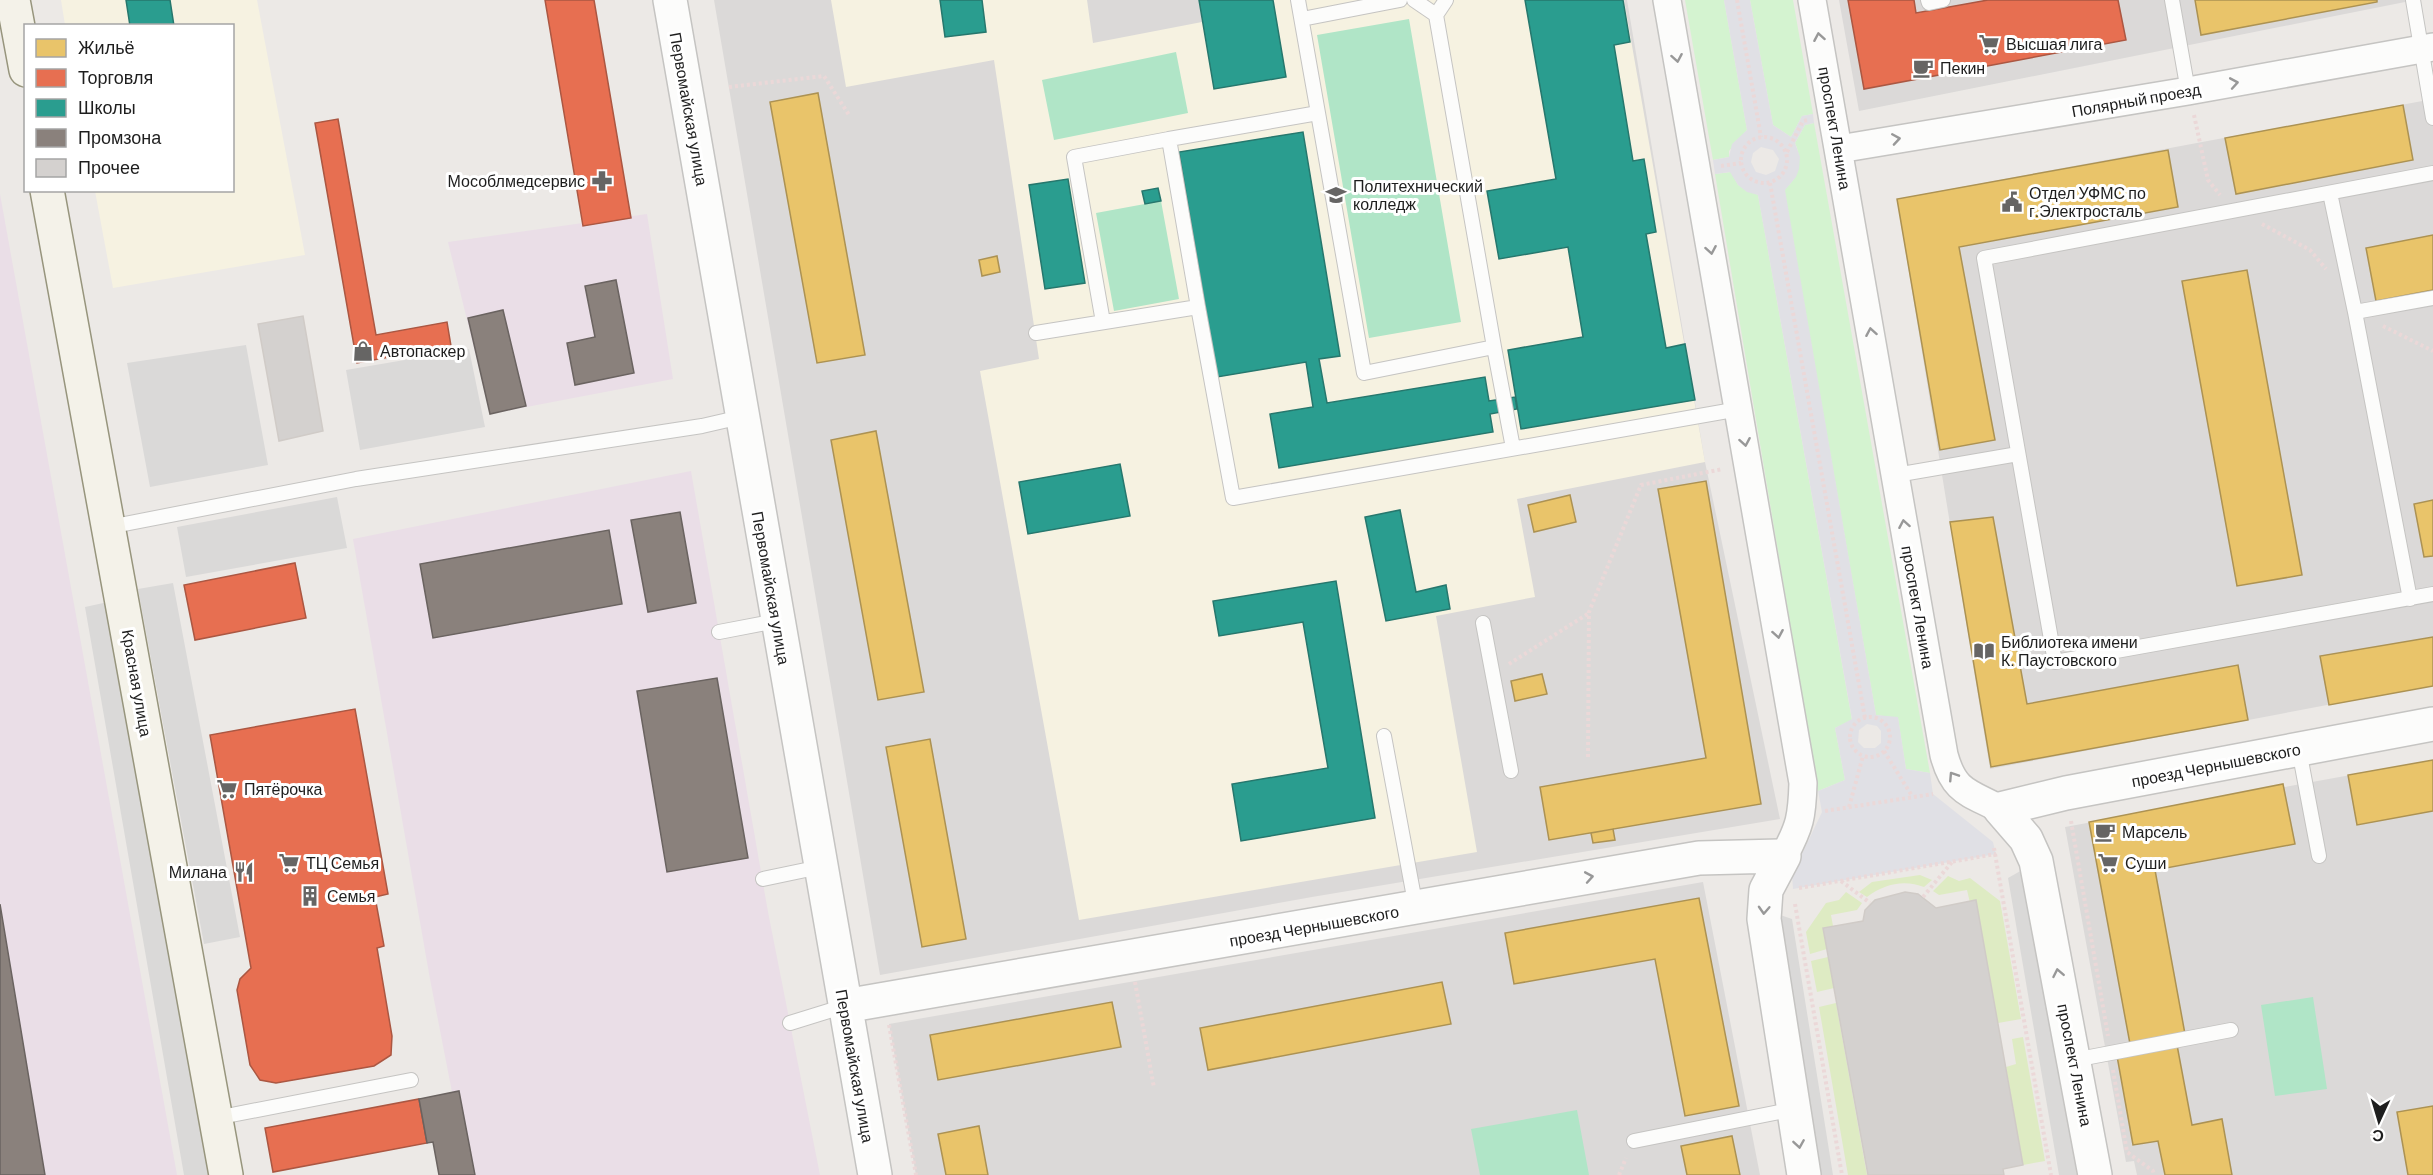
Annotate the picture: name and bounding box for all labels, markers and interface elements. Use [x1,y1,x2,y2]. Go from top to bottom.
legend [24,24,234,192]
street label: Первомайская улица [667,31,712,187]
one-way arrow [1813,32,1825,41]
supermarket icon: Высшая лига [1977,32,2001,56]
place label: Высшая лига [2006,34,2103,53]
text: Жильё [78,36,135,58]
one-way arrow [1670,52,1683,62]
cafe icon: Пекин [1911,56,1935,80]
place label: Пекин [1940,58,1985,77]
street label: проспект Ленина [1815,65,1856,191]
text: Торговля [78,66,153,88]
one-way arrow [2228,77,2238,90]
street label: Полярный проезд [2070,79,2203,120]
text: Школы [78,96,136,118]
text: Промзона [78,126,162,148]
one-way arrow [1892,134,1901,146]
text: Прочее [78,156,140,178]
pharmacy icon: Мособлмедсервис [590,169,614,193]
place label: Мособлмедсервис [448,171,585,190]
place label: Политехнический колледж [1353,176,1483,213]
school or university icon: Политехнический колледж [1324,183,1348,207]
place label: Отдел УФМС по г.Электросталь [2029,183,2146,220]
public building icon: Отдел УФМС по г.Электросталь [2000,190,2024,214]
one-way arrow [1705,245,1717,254]
one-way arrow [1865,327,1878,337]
shop icon: Автопаскер [351,339,375,363]
place label: Автопаскер [380,341,466,360]
one-way arrow [1738,436,1751,446]
street label: Первомайская улица [749,510,794,666]
one-way arrow [1899,519,1911,529]
street label: проспект Ленина [1898,544,1939,670]
street label: Красная улица [119,628,156,738]
one-way arrow [1771,629,1784,639]
place label: Библиотека имени К. Паустовского [2001,632,2138,669]
library icon: Библиотека имени К. Паустовского [1972,639,1996,663]
street label: проезд Чернышевского [2130,739,2302,790]
one-way arrow [1949,772,1960,783]
supermarket icon: Пятёрочка [215,777,239,801]
place label: Пятёрочка [244,779,323,798]
cafe icon: Марсель [2093,820,2117,844]
place label: Марсель [2122,822,2187,841]
supermarket icon: ТЦ Семья [277,851,301,875]
supermarket icon: Суши [2096,851,2120,875]
place label: ТЦ Семья [306,853,379,872]
place label: Суши [2125,853,2166,872]
restaurant icon: Милана [232,860,256,884]
place label: Милана [169,862,227,881]
one-way arrow [1585,872,1594,884]
building icon: Семья [298,884,322,908]
place label: Семья [327,886,375,905]
street label: проезд Чернышевского [1228,901,1400,950]
one-way arrow [1758,905,1771,914]
one-way arrow [2052,968,2065,978]
street label: Первомайская улица [833,988,878,1144]
street label: проспект Ленина [2054,1002,2097,1128]
north arrow [2349,1091,2409,1151]
text: С [2371,1127,2384,1146]
one-way arrow [1793,1139,1805,1148]

